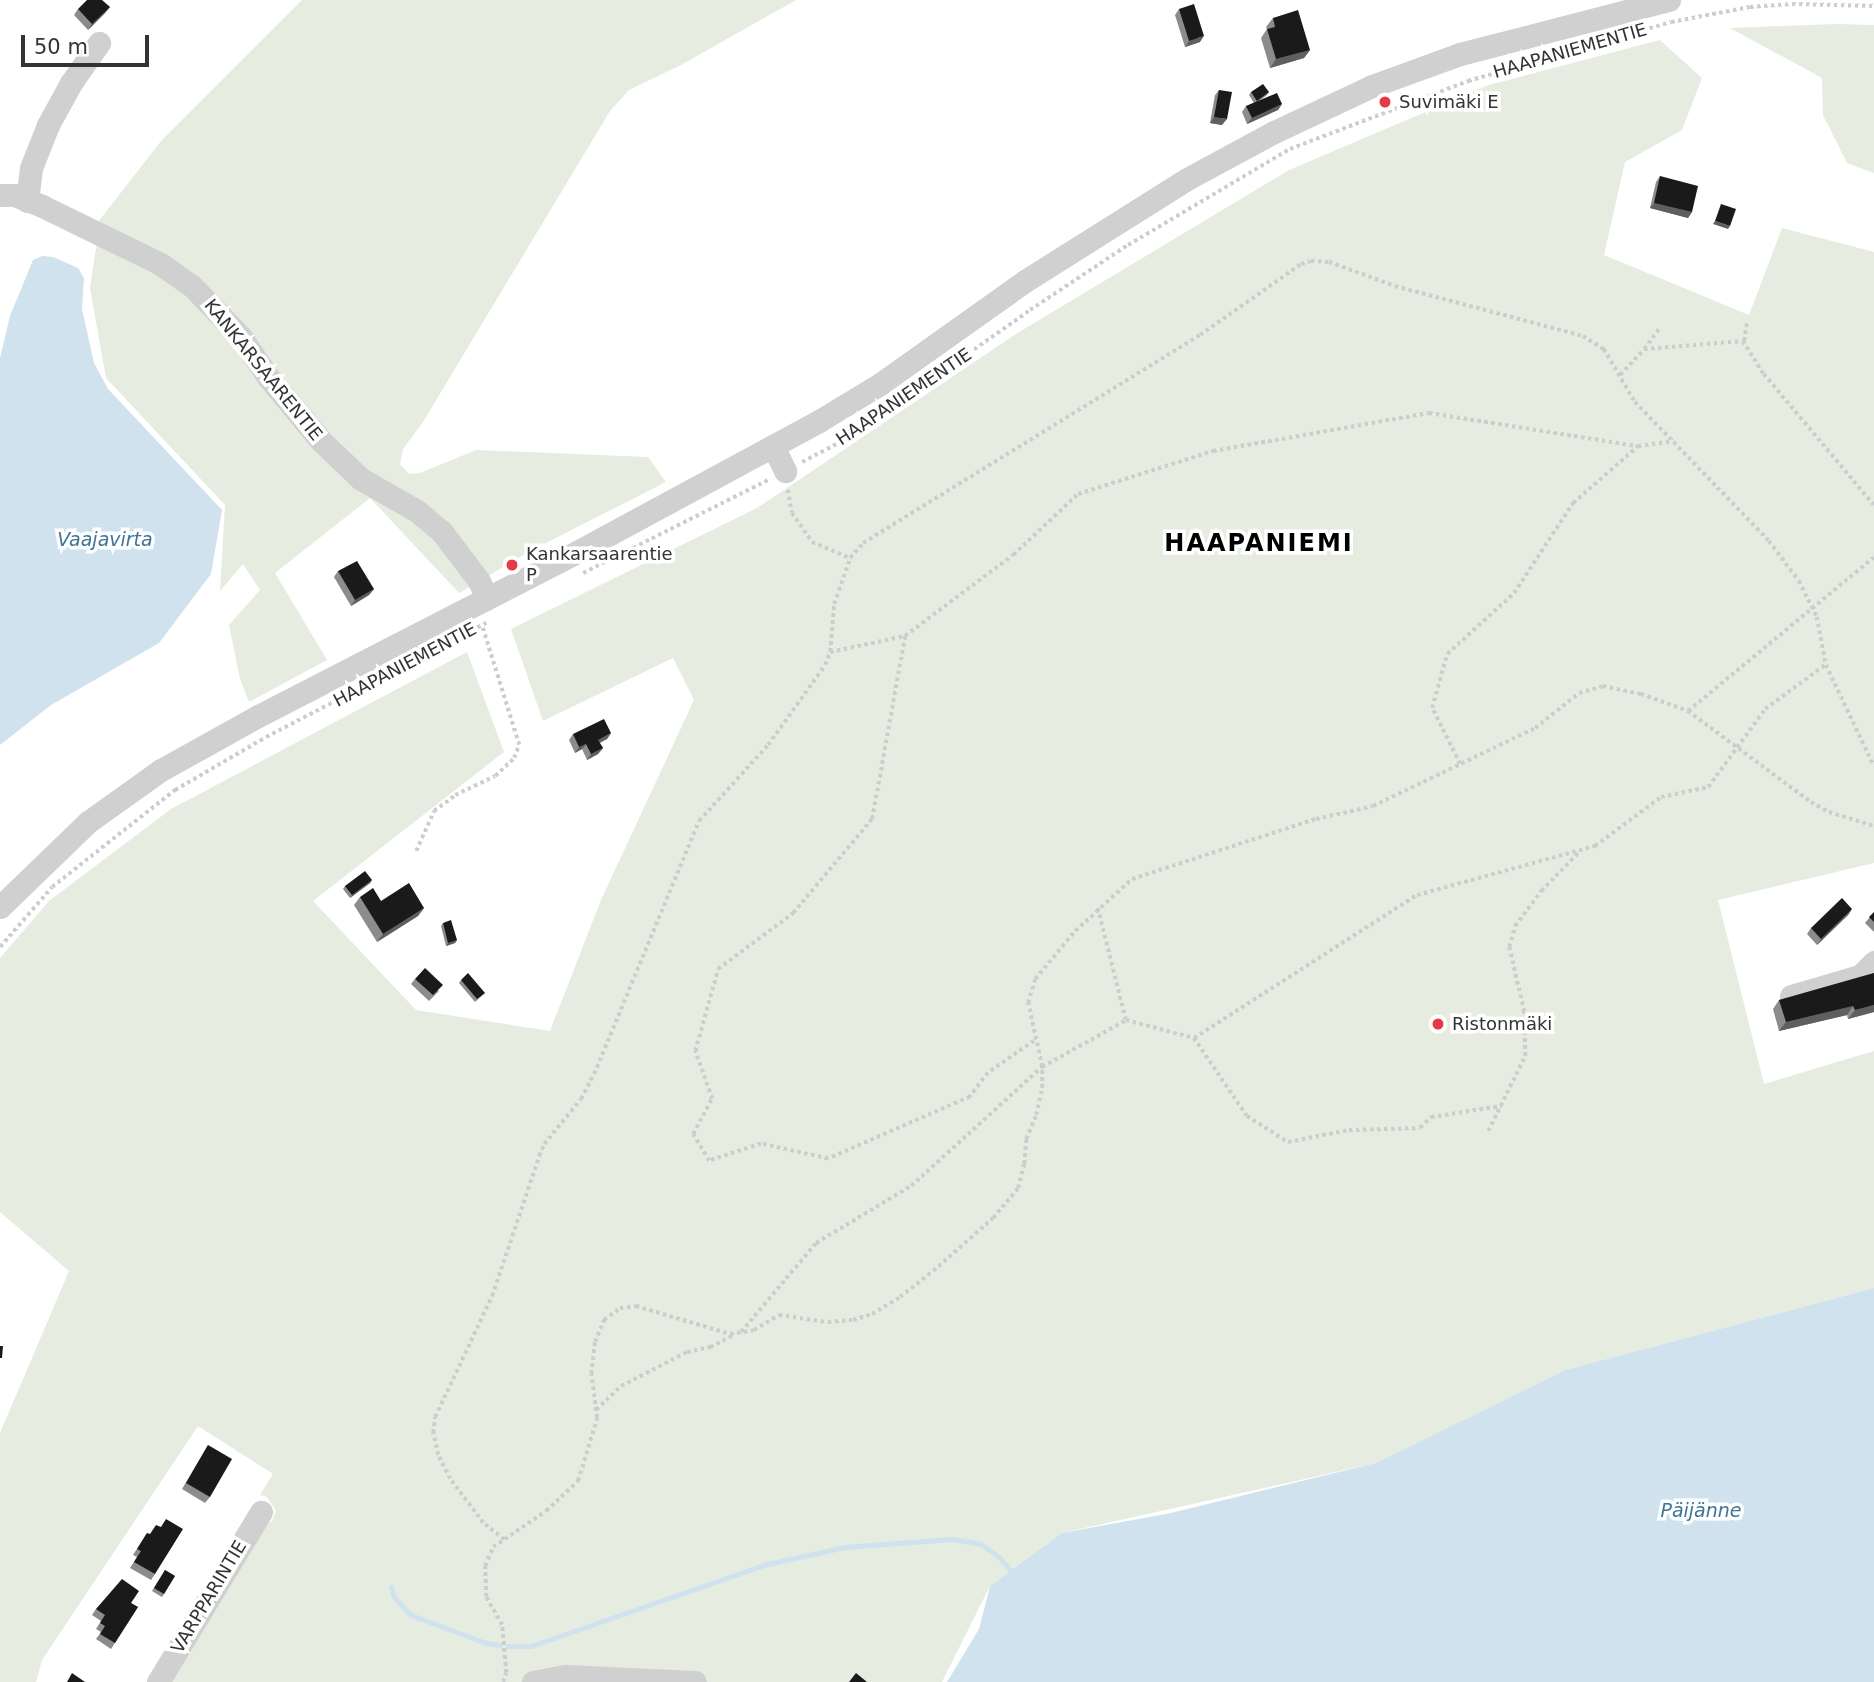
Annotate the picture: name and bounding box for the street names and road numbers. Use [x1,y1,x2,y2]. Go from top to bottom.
street label: HAAPANIEMENTIE [1491,19,1649,83]
street label: KANKARSAARENTIE [199,295,327,445]
street label: HAAPANIEMENTIE [832,344,976,450]
street label: HAAPANIEMENTIE [330,618,480,712]
street label: VARPPARINTIE [167,1537,251,1657]

